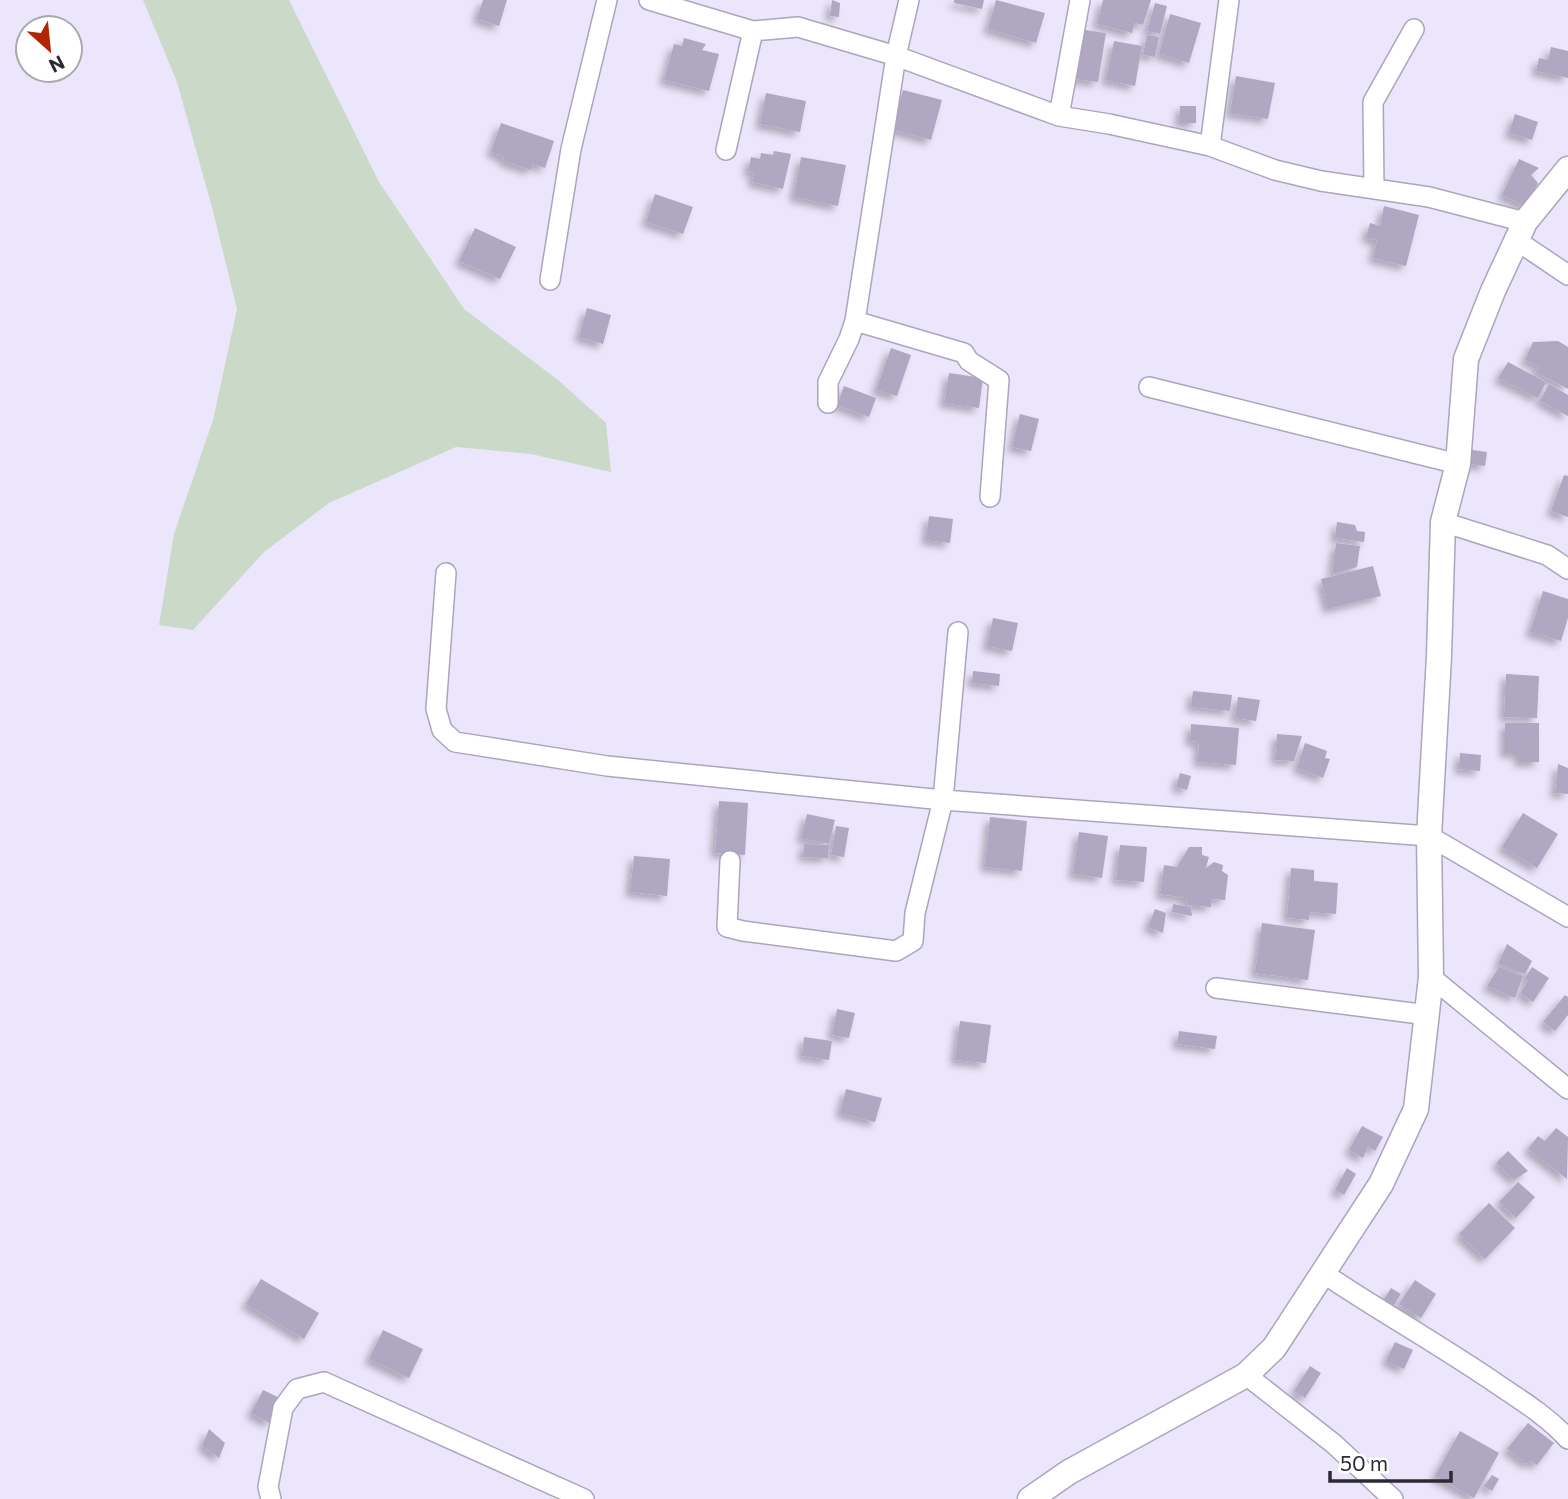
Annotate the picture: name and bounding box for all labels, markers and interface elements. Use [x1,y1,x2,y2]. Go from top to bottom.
north arrow [14,14,84,84]
text: N [45,51,69,78]
scale bar [1330,1440,1451,1484]
text: 50 m [1340,1450,1388,1475]

